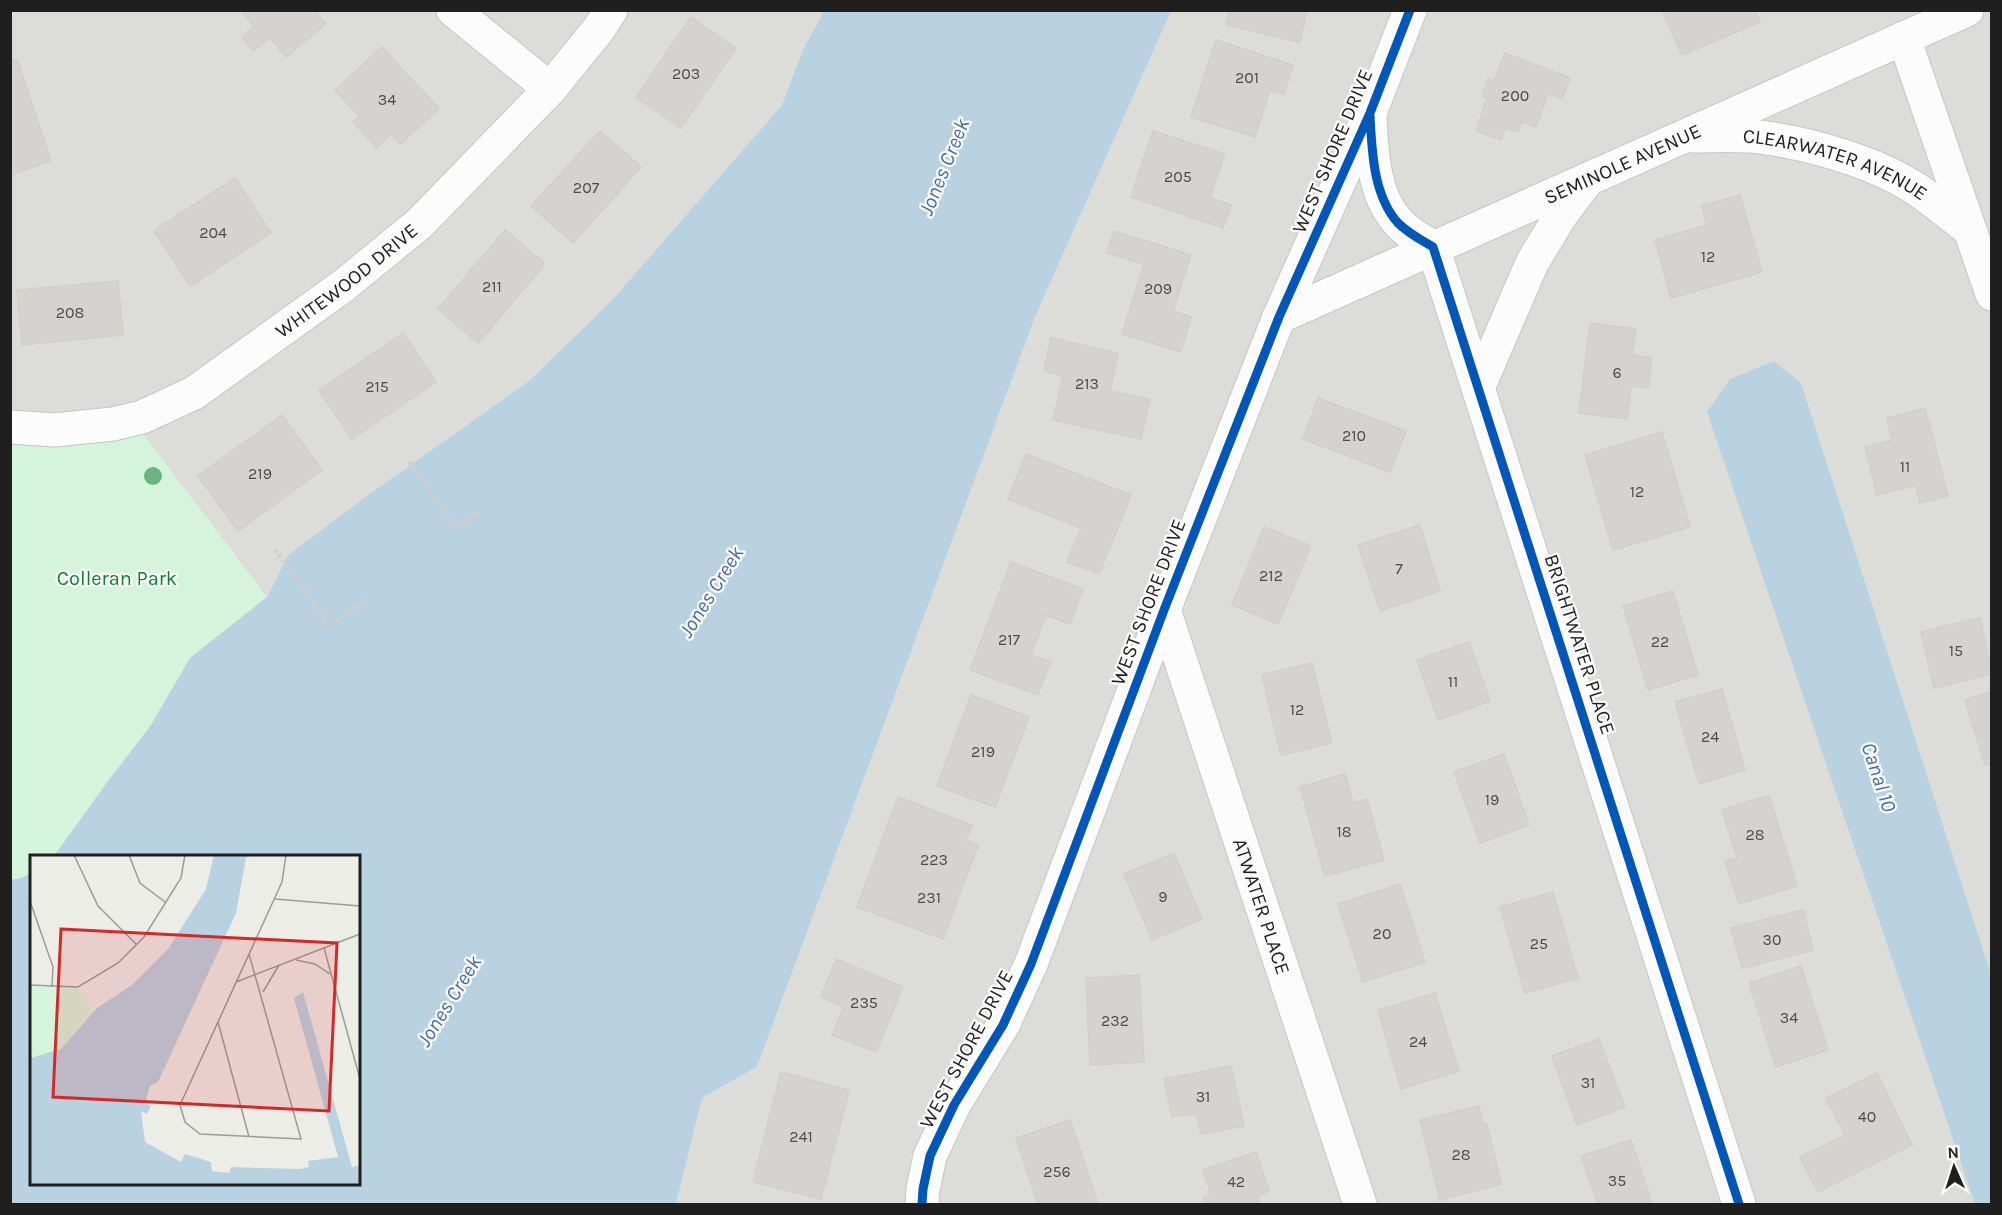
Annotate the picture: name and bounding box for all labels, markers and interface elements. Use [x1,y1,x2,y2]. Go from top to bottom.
house number: 203 [672,64,700,83]
street label: WEST SHORE DRIVE [1287,66,1377,237]
house number: 201 [1235,68,1259,87]
house number: 200 [1501,86,1529,105]
house number: 34 [378,90,396,109]
water label: Jones Creek [914,115,974,219]
street label: SEMINOLE AVENUE [1541,119,1705,209]
street label: CLEARWATER AVENUE [1742,125,1932,205]
house number: 205 [1164,167,1192,186]
house number: 207 [573,178,600,197]
street label: WHITEWOOD DRIVE [271,219,422,343]
house number: 204 [199,223,227,242]
house number: 12 [1701,247,1715,266]
house number: 211 [482,277,502,296]
house number: 209 [1144,279,1172,298]
house number: 208 [56,303,84,322]
house number: 6 [1612,363,1622,382]
house number: 213 [1075,374,1099,393]
house number: 215 [365,377,389,396]
house number: 210 [1342,426,1366,445]
house number: 11 [1900,457,1910,476]
house number: 219 [248,464,272,483]
house number: 12 [1630,482,1644,501]
street label: WEST SHORE DRIVE [1106,516,1191,689]
water label: Jones Creek [674,542,748,642]
street label: BRIGHTWATER PLACE [1540,551,1620,737]
house number: 7 [1395,559,1403,578]
house number: 212 [1259,566,1283,585]
park label: Colleran Park [57,567,177,590]
house number: 217 [998,630,1021,649]
house number: 22 [1651,632,1669,651]
house number: 15 [1949,641,1963,660]
house number: 11 [1448,672,1458,691]
house number: 12 [1290,700,1304,719]
house number: 24 [1701,727,1719,746]
water label: Canal 10 [1857,739,1902,815]
house number: 219 [971,742,995,761]
house number: 19 [1485,790,1499,809]
house number: 18 [1336,822,1352,841]
house number: 28 [1745,825,1765,844]
street label: ATWATER PLACE [1228,835,1295,978]
house number: 223 [920,850,948,869]
inset map [30,855,360,1185]
house number: 9 [1158,887,1168,906]
house number: 231 [917,888,941,907]
house number: 20 [1373,924,1391,943]
house number: 30 [1763,930,1781,949]
house number: 25 [1530,934,1548,953]
water label: Jones Creek [412,951,486,1051]
street label: WEST SHORE DRIVE [915,966,1018,1132]
house number: 235 [850,993,878,1012]
house number: 34 [1780,1008,1798,1027]
house number: 232 [1101,1011,1129,1030]
house number: 24 [1409,1032,1427,1051]
house number: 31 [1581,1073,1595,1092]
house number: 31 [1196,1087,1210,1106]
house number: 40 [1858,1107,1876,1126]
house number: 241 [789,1127,813,1146]
north arrow [1924,1137,1984,1197]
text: N [1947,1143,1959,1162]
house number: 28 [1451,1145,1471,1164]
house number: 256 [1043,1162,1071,1181]
house number: 35 [1608,1171,1626,1190]
house number: 42 [1227,1172,1245,1191]

